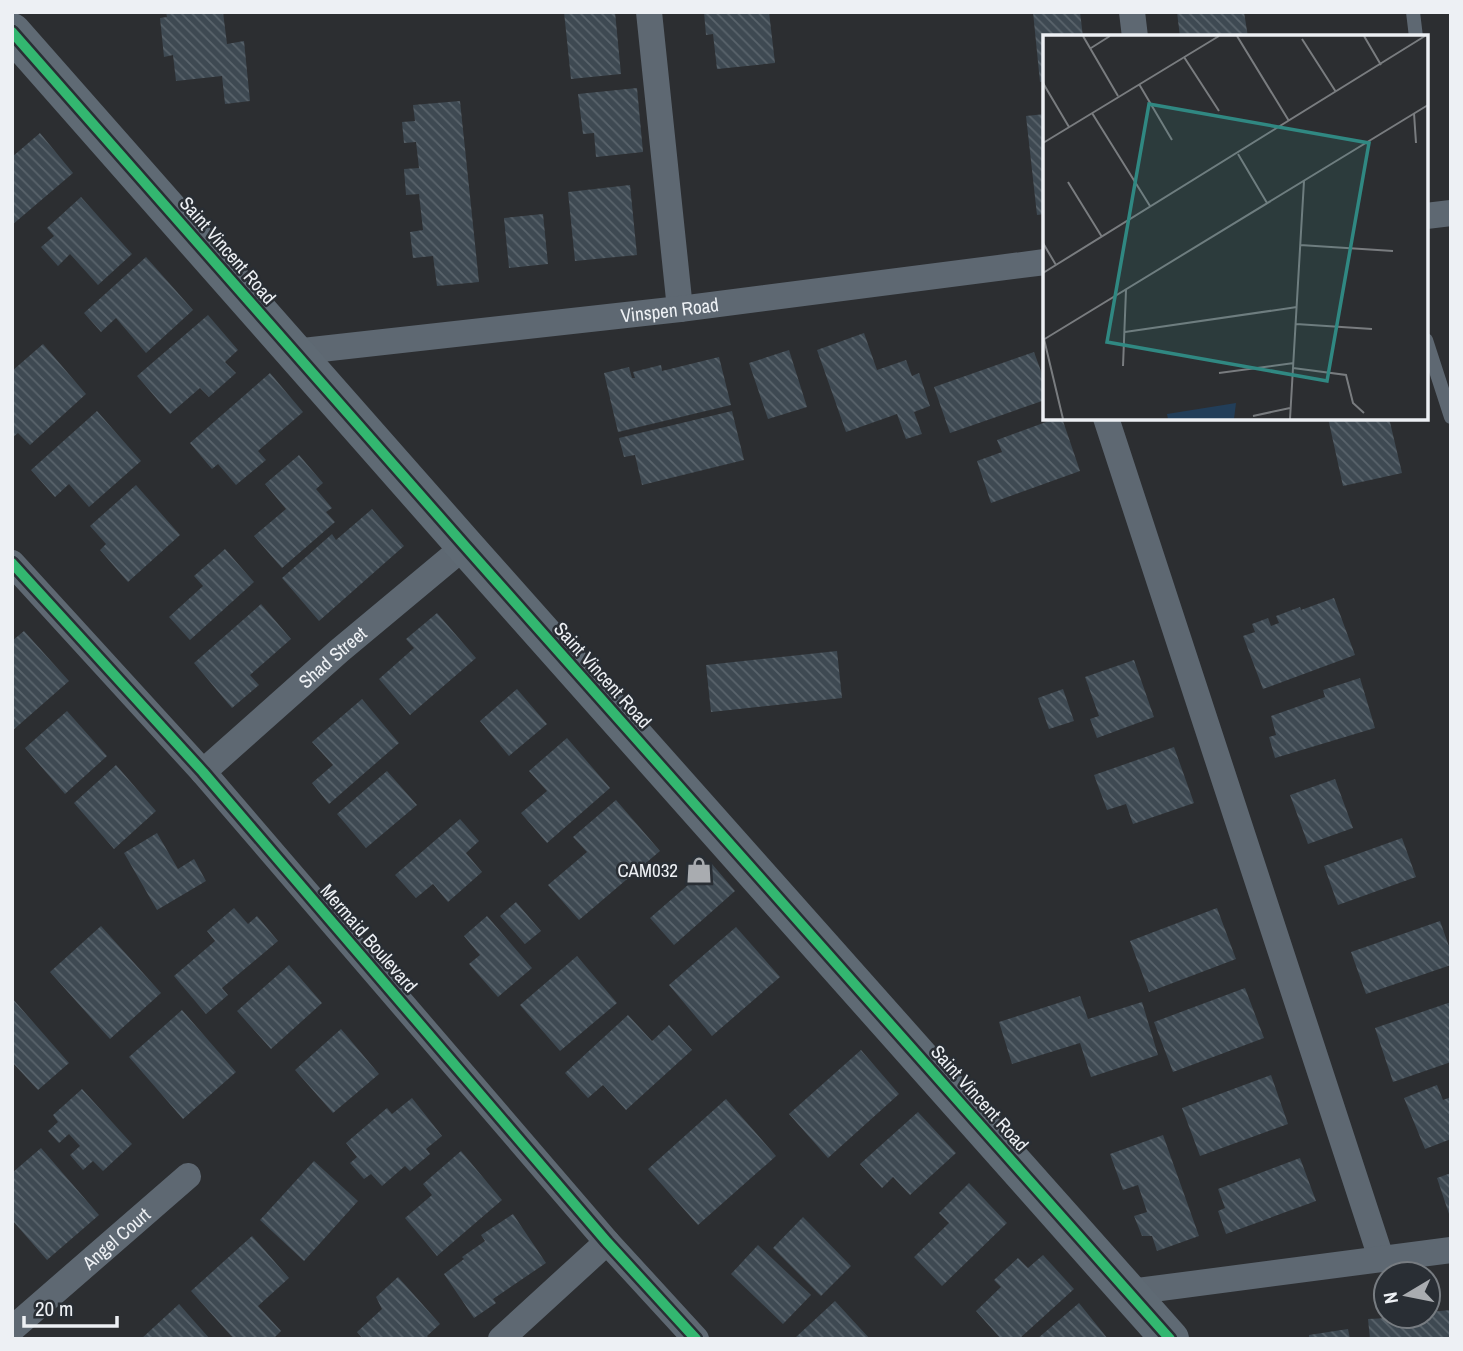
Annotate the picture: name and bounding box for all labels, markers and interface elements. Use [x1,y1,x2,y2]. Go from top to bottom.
inset map [1043,35,1428,420]
street label: Saint Vincent Road [174,191,282,309]
street label: Vinspen Road [619,291,720,329]
street label: Saint Vincent Road [548,616,658,734]
street label: Shad Street [293,620,373,694]
shop icon: CAM032 [684,855,714,885]
place label: CAM032 [617,857,678,883]
street label: Mermaid Boulevard [315,878,423,998]
street label: Saint Vincent Road [925,1039,1035,1157]
street label: Angel Court [76,1201,156,1276]
north arrow [1372,1260,1442,1330]
scale bar [24,1284,117,1328]
text: N [1376,1290,1404,1306]
text: 20 m [35,1294,73,1323]

